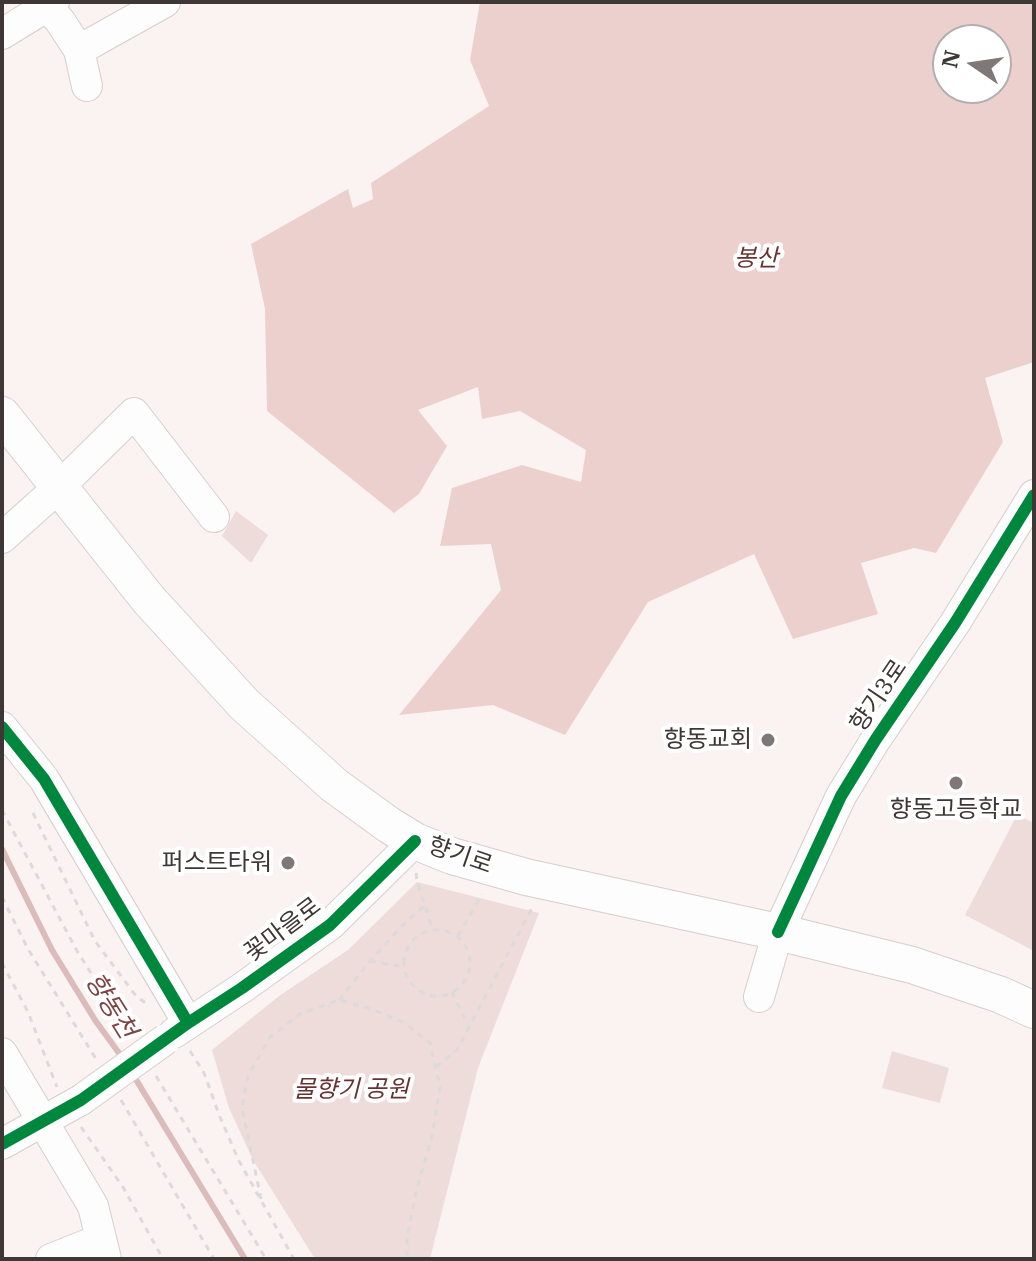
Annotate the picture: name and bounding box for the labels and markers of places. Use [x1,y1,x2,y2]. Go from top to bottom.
place label: 향동교회 [664,726,752,754]
marker: 향동교회 [759,731,777,749]
marker: 향동고등학교 [947,774,965,792]
place label: 향동고등학교 [890,796,1022,824]
place label: 퍼스트타워 [162,849,272,877]
marker: 퍼스트타워 [279,854,297,872]

